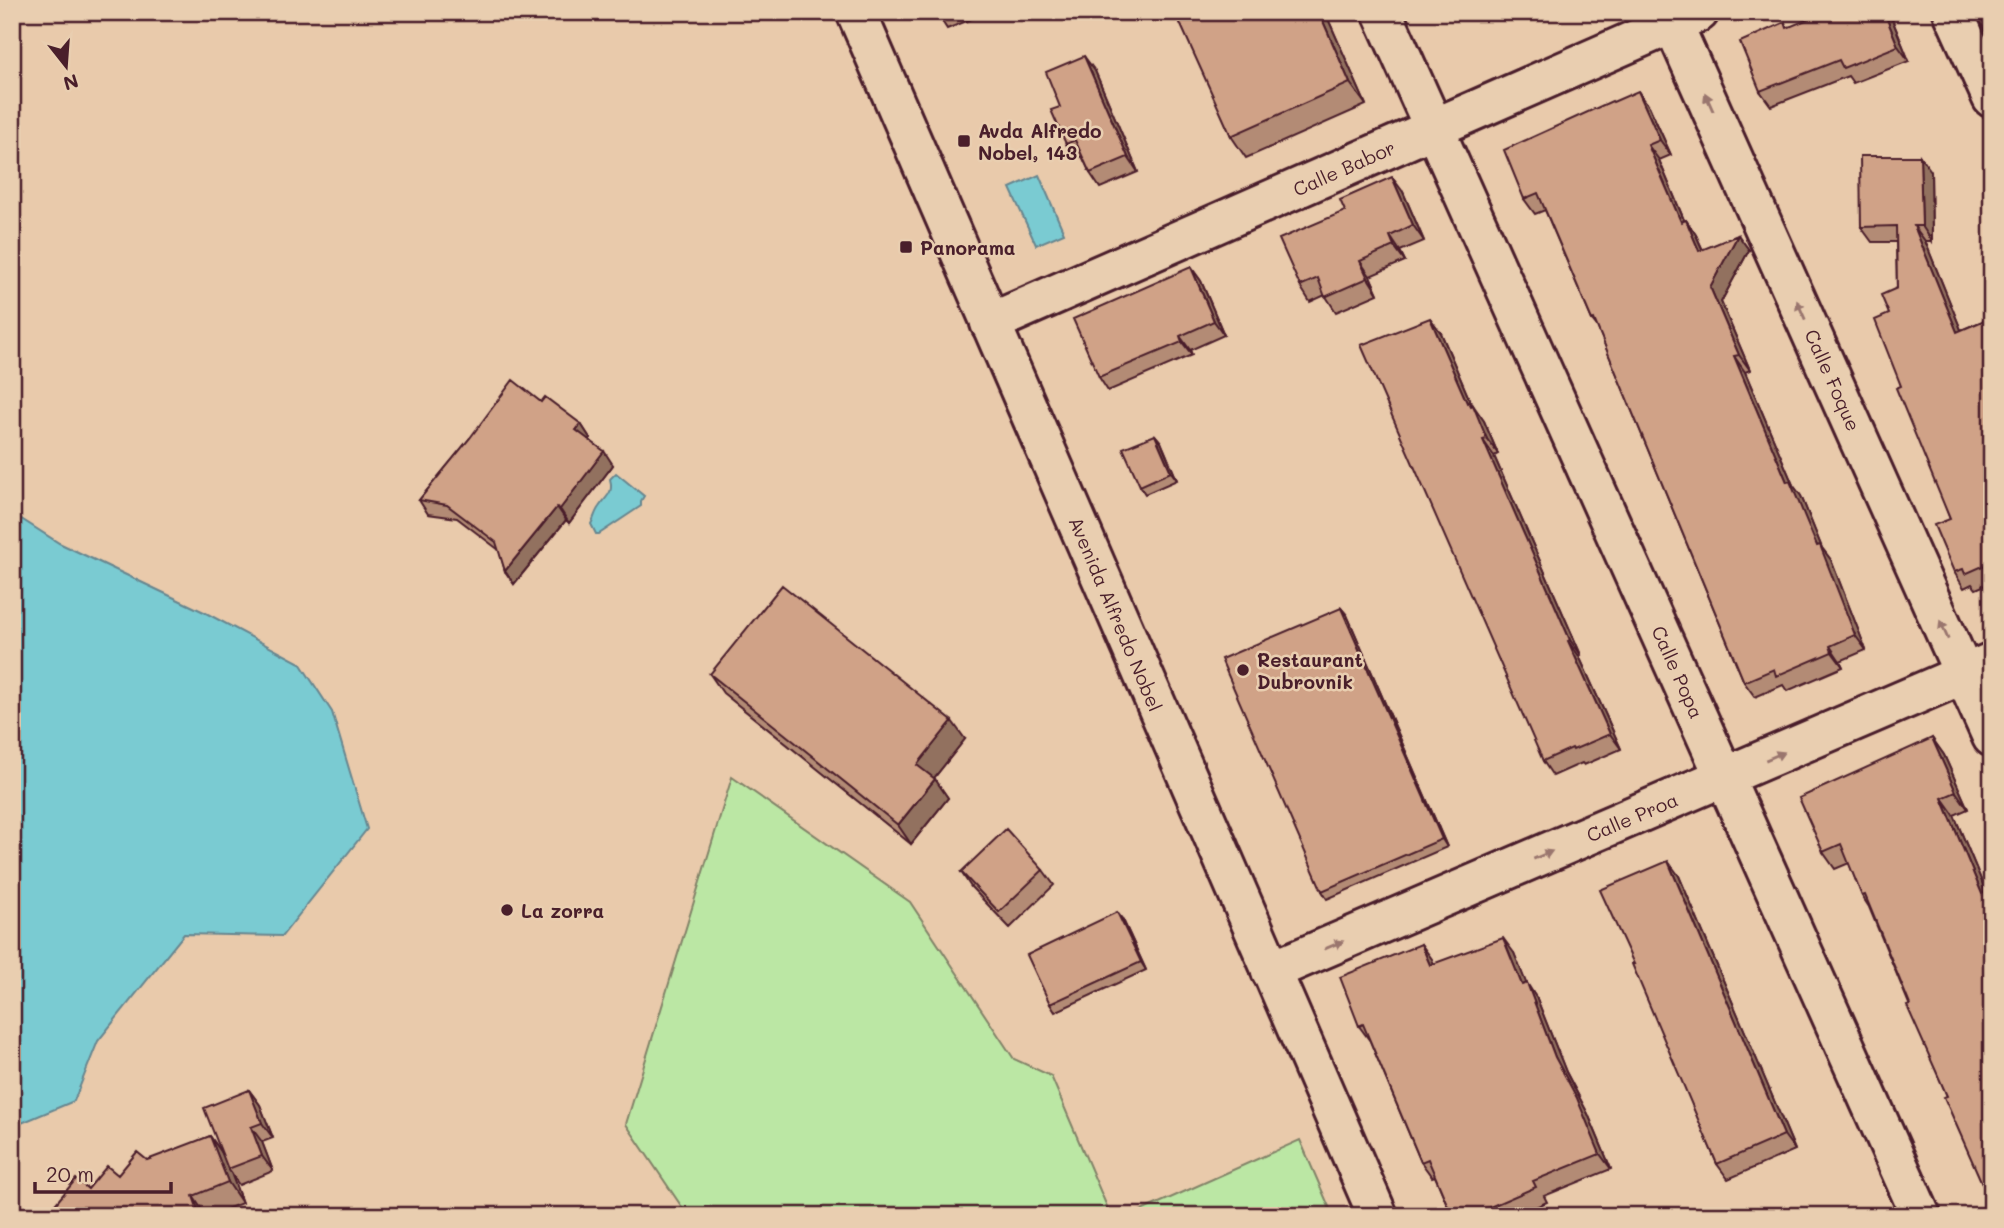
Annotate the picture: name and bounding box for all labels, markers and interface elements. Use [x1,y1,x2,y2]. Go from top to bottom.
north arrow [32,32,102,102]
text: N [61,69,82,97]
one-way arrow [1703,92,1715,112]
place label: Avda Alfredo Nobel, 143 [978,118,1101,165]
marker: Avda Alfredo Nobel, 143 [956,133,972,149]
street label: Calle Babor [1289,134,1399,202]
place label: Panorama [920,235,1015,260]
marker: Panorama [898,239,914,255]
one-way arrow [1795,300,1807,320]
street label: Calle Foque [1799,325,1867,435]
street label: Avenida Alfredo Nobel [1064,513,1168,715]
one-way arrow [1938,619,1949,640]
street label: Calle Popa [1646,622,1710,722]
place label: Restaurant Dubrovnik [1257,647,1363,694]
marker: Restaurant Dubrovnik [1235,662,1251,678]
one-way arrow [1764,750,1785,761]
street label: Calle Proa [1582,787,1682,847]
one-way arrow [1533,850,1554,861]
place label: La zorra [521,898,604,923]
marker: La zorra [499,902,515,918]
one-way arrow [1324,939,1345,950]
scale bar [35,1151,172,1195]
text: 20 m [46,1160,94,1187]

